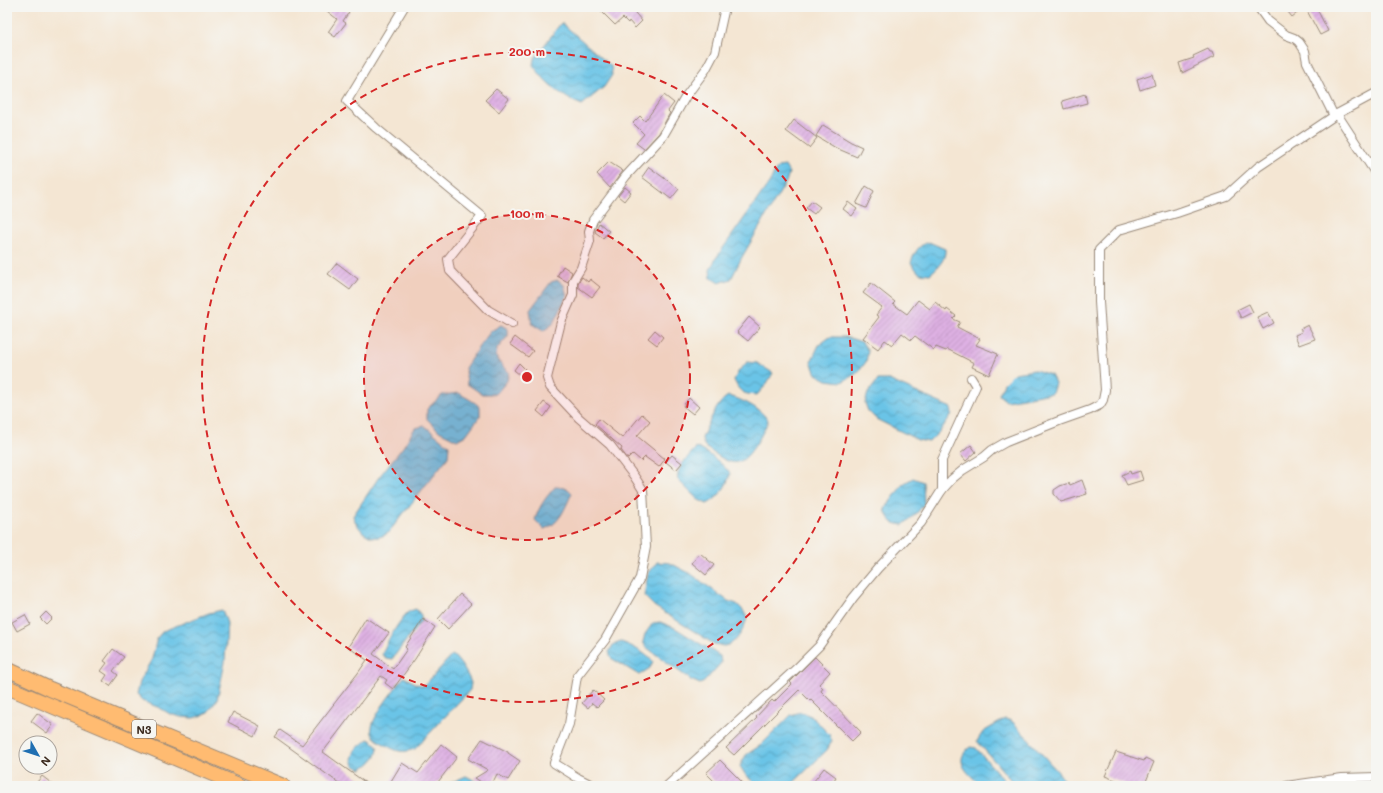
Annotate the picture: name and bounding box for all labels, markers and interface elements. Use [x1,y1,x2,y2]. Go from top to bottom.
text: 200 m [509,43,545,59]
text: 100 m [510,205,544,221]
centre of rings [520,370,534,384]
road number: N3 [132,720,156,738]
north arrow [18,735,58,775]
text: N [38,754,55,770]

